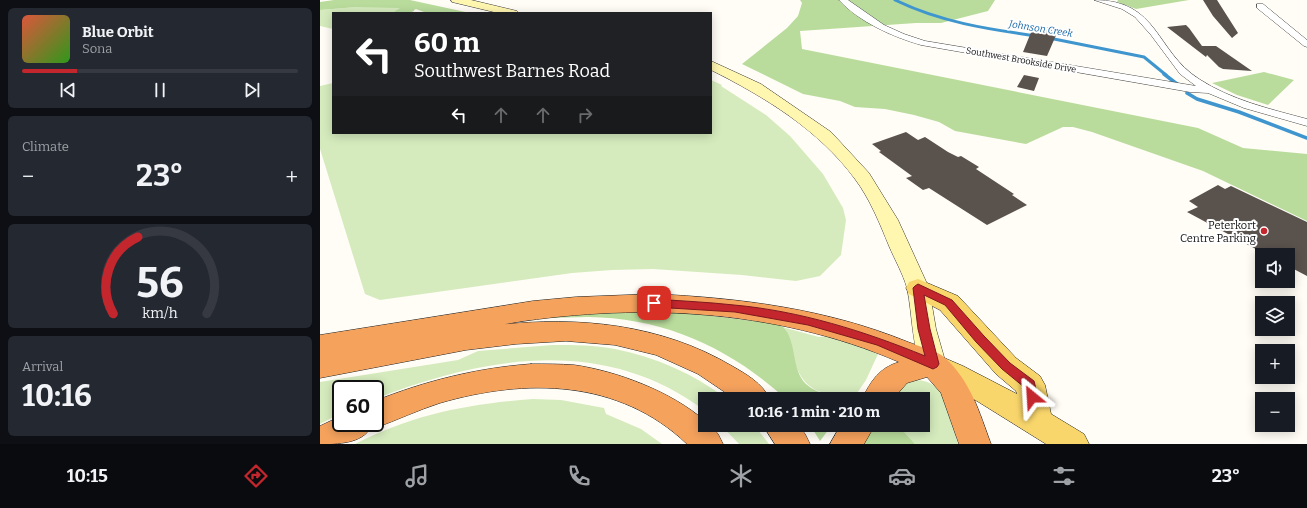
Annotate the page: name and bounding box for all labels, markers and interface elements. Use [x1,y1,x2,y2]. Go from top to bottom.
water label: Johnson Creek [1007,18,1074,40]
text: Blue Orbit [82,23,154,41]
text: 60 m [414,26,480,59]
icon: left [348,28,400,80]
text: Sona [82,41,112,56]
street label: Southwest Brookside Drive [965,45,1077,75]
text: Southwest Barnes Road [414,60,610,82]
icon: previous [57,79,79,101]
icon: pause [149,79,171,101]
icon: next [241,79,263,101]
icon: left [448,104,470,126]
icon: ahead [490,104,512,126]
icon: ahead [532,104,554,126]
icon: right [574,104,596,126]
text: Climate [22,139,69,154]
text: 23° [136,158,183,194]
text: − [22,163,34,190]
text: + [285,163,298,190]
place label: Peterkort Centre Parking [1180,219,1256,245]
marker: Peterkort Centre Parking [1259,226,1269,236]
map controls [1255,248,1295,432]
button: sound [1255,248,1295,288]
text: 56 [136,258,184,308]
pin [637,286,671,320]
icon: arrive [643,292,665,314]
button: layers [1255,296,1295,336]
text: km/h [142,305,178,322]
button: + [1255,344,1295,384]
text: Arrival [22,359,63,374]
position arrow [1011,376,1053,418]
text: 10:16 [22,378,92,414]
speed limit sign: 60 [332,380,384,432]
button: − [1255,392,1295,432]
text: 10:16 · 1 min · 210 m [748,403,880,421]
icon: directions [242,462,270,490]
icon: music [403,462,431,490]
icon: phone [565,462,593,490]
icon: climate [727,462,755,490]
icon: car [888,462,916,490]
icon: filters [1050,462,1078,490]
text: 10:15 [67,465,108,487]
text: 23° [1212,465,1240,487]

